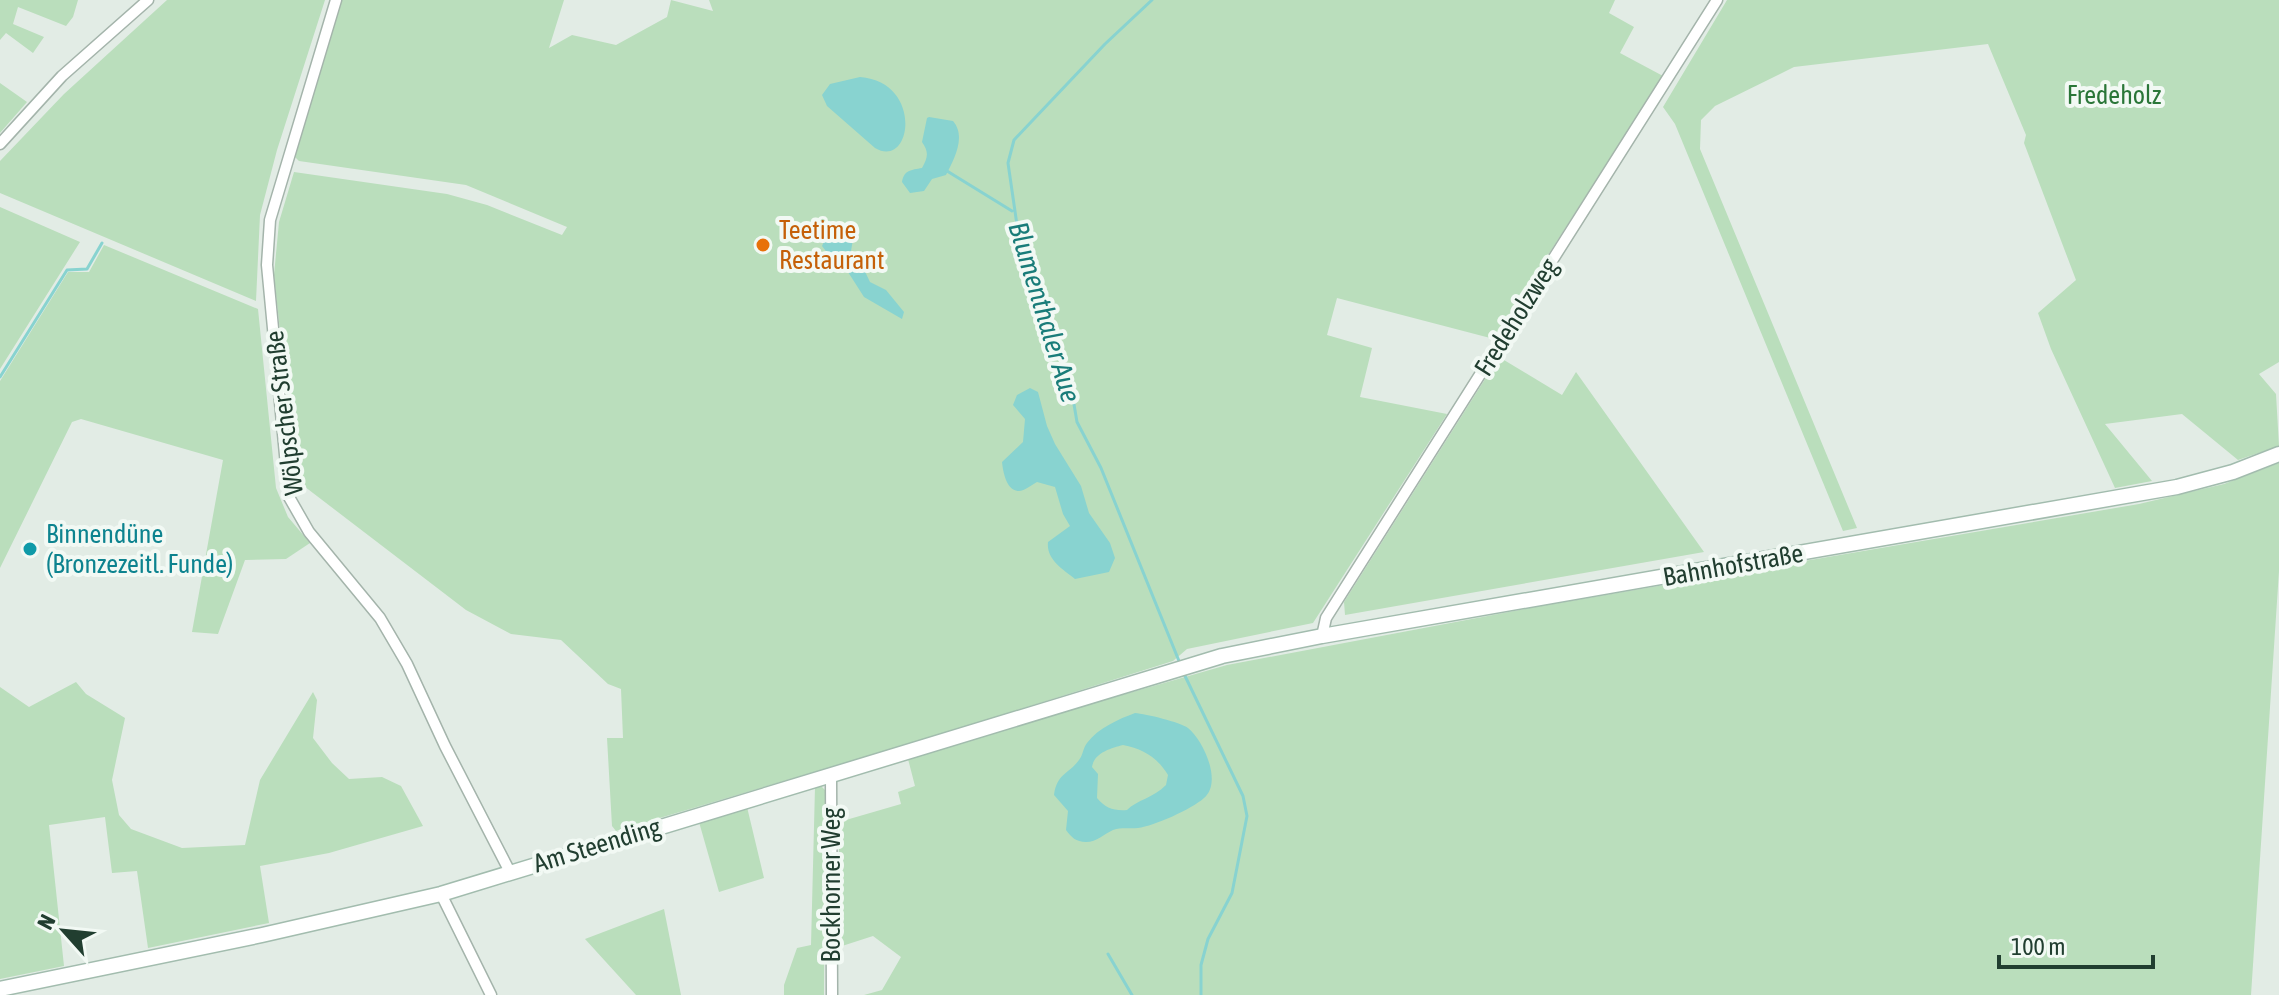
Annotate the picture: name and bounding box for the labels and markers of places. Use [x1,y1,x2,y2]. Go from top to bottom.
place label: Teetime Restaurant [779,215,884,275]
marker: Teetime Restaurant [754,236,772,254]
place label: Binnendüne (Bronzezeitl. Funde) [46,519,233,579]
marker: Binnendüne (Bronzezeitl. Funde) [21,540,39,558]

